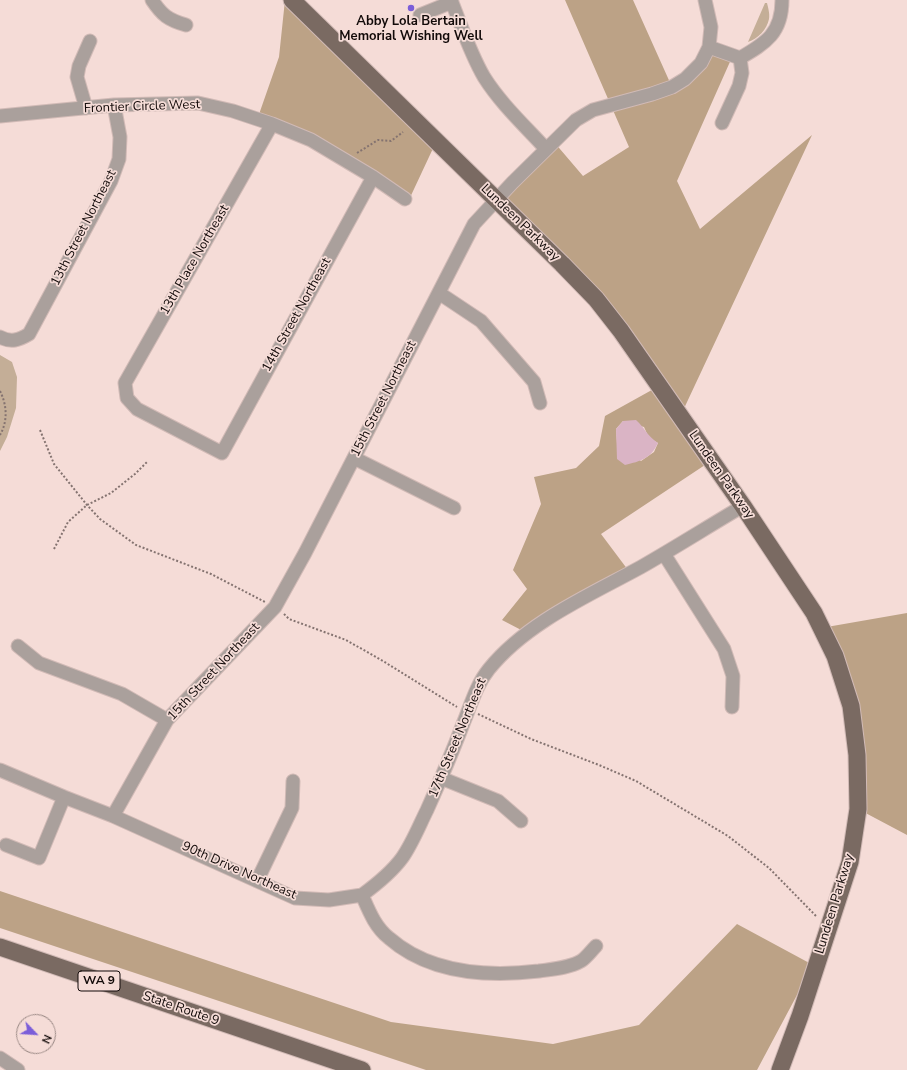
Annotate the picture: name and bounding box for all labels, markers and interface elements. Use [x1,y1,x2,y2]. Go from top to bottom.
marker: Abby Lola Bertain Memorial Wishing Well [406,3,416,13]
place label: Abby Lola Bertain Memorial Wishing Well [339,14,483,45]
street label: Frontier Circle West [84,97,200,117]
street label: 13th Street Northeast [48,167,120,289]
street label: Lundeen Parkway [477,181,563,265]
street label: 13th Place Northeast [157,202,233,318]
street label: 14th Street Northeast [259,255,335,375]
street label: 15th Street Northeast [348,338,420,460]
street label: Lundeen Parkway [685,428,757,522]
street label: 15th Street Northeast [165,620,263,724]
street label: 17th Street Northeast [426,676,490,800]
street label: 90th Drive Northeast [179,839,299,903]
street label: Lundeen Parkway [812,852,858,956]
road number: WA 9 [78,971,120,991]
street label: State Route 9 [141,989,221,1029]
north arrow [16,1014,56,1054]
text: N [38,1032,55,1046]

